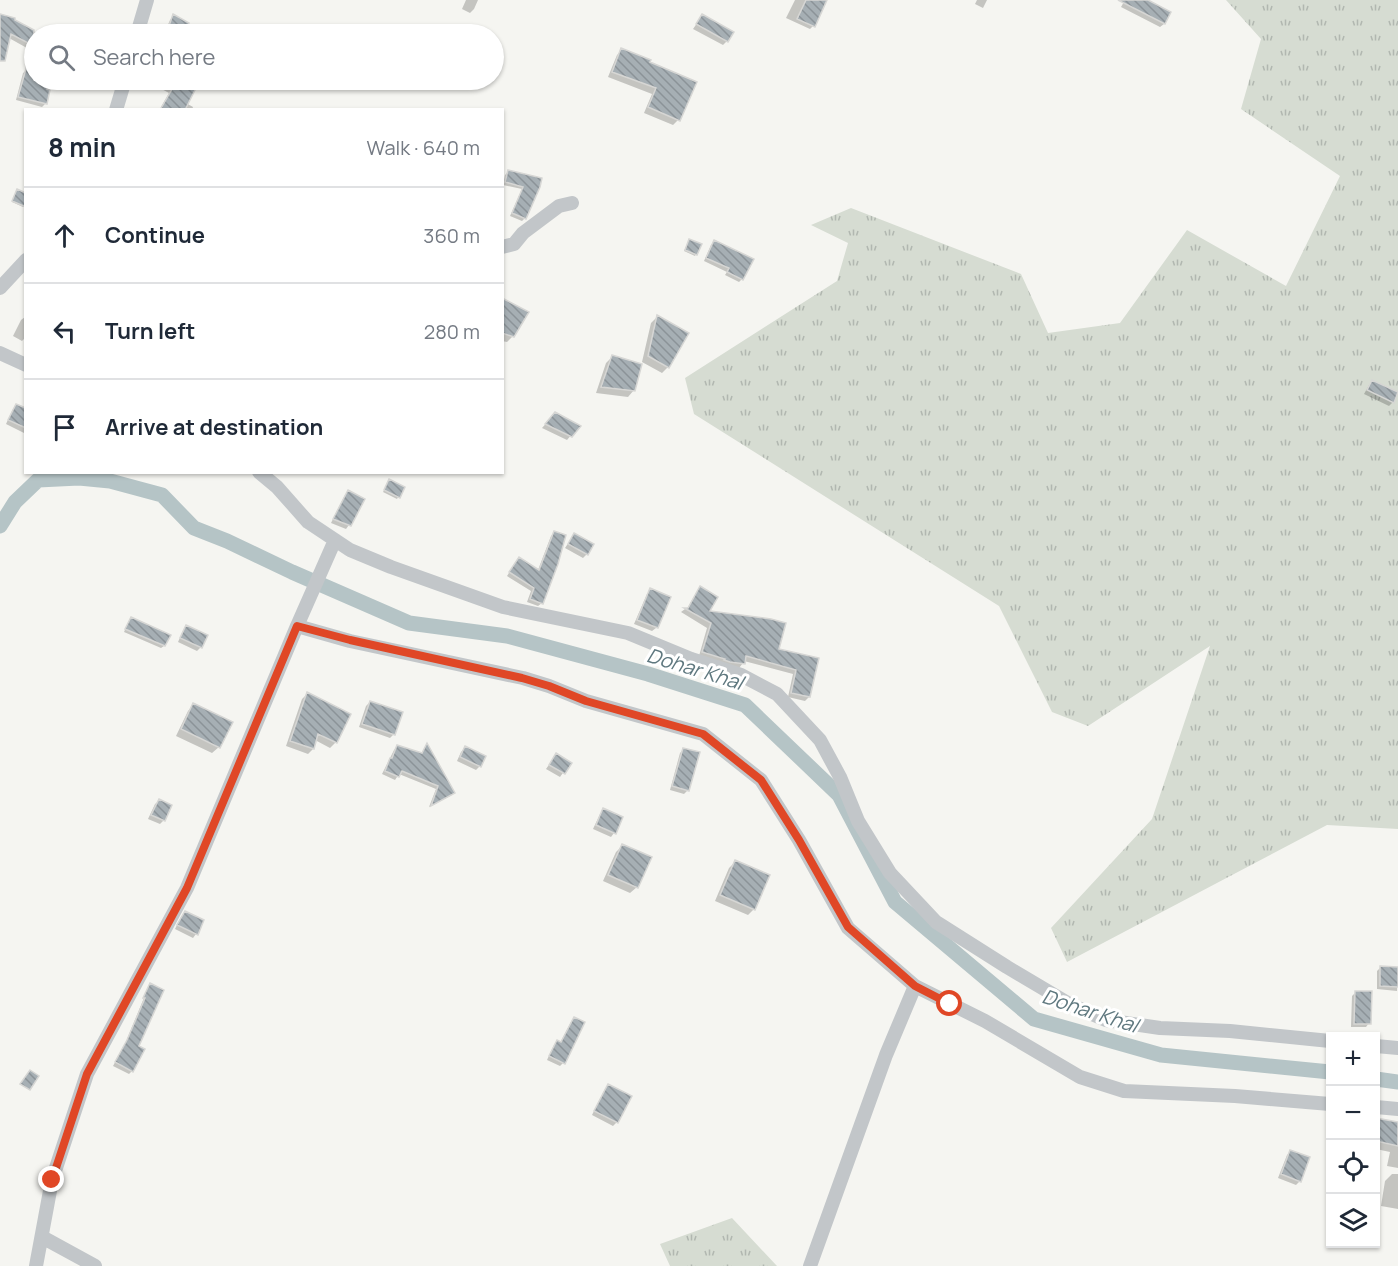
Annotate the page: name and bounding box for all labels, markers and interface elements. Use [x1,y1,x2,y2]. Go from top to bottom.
search box [24,24,504,90]
icon: search [45,41,78,74]
text: Search here [93,42,215,72]
text: 8 min [48,129,116,165]
text: Walk · 640 m [367,134,480,161]
icon: ahead [48,219,81,252]
text: Continue [105,220,205,250]
text: 360 m [423,222,480,249]
icon: left [48,315,81,348]
text: Turn left [105,316,195,346]
text: 280 m [424,318,480,345]
icon: arrive [48,411,81,444]
text: Arrive at destination [105,412,323,442]
water label: Dohar Khal [644,641,749,697]
water label: Dohar Khal [1039,982,1144,1039]
route start [936,990,962,1016]
map controls [1326,1032,1380,1248]
button: + [1326,1032,1380,1086]
button: − [1326,1086,1380,1140]
button: locate [1326,1140,1380,1194]
route end [38,1166,64,1192]
button: layers [1326,1194,1380,1248]

